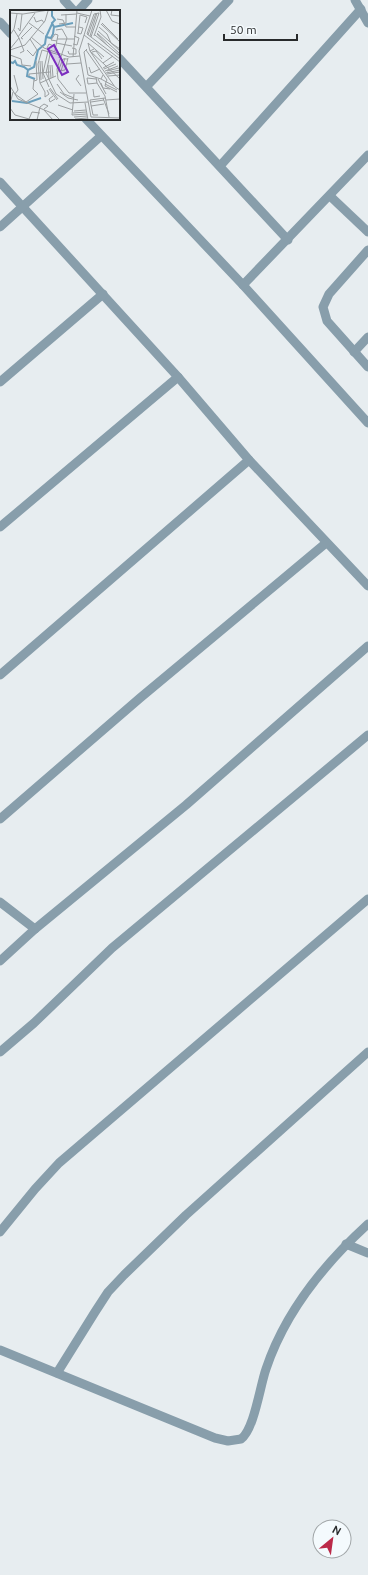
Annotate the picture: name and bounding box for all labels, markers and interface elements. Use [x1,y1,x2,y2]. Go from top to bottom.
inset map [10,10,120,120]
scale bar [224,16,297,42]
text: 50 m [230,23,257,36]
north arrow [312,1519,352,1559]
text: N [330,1523,343,1537]

